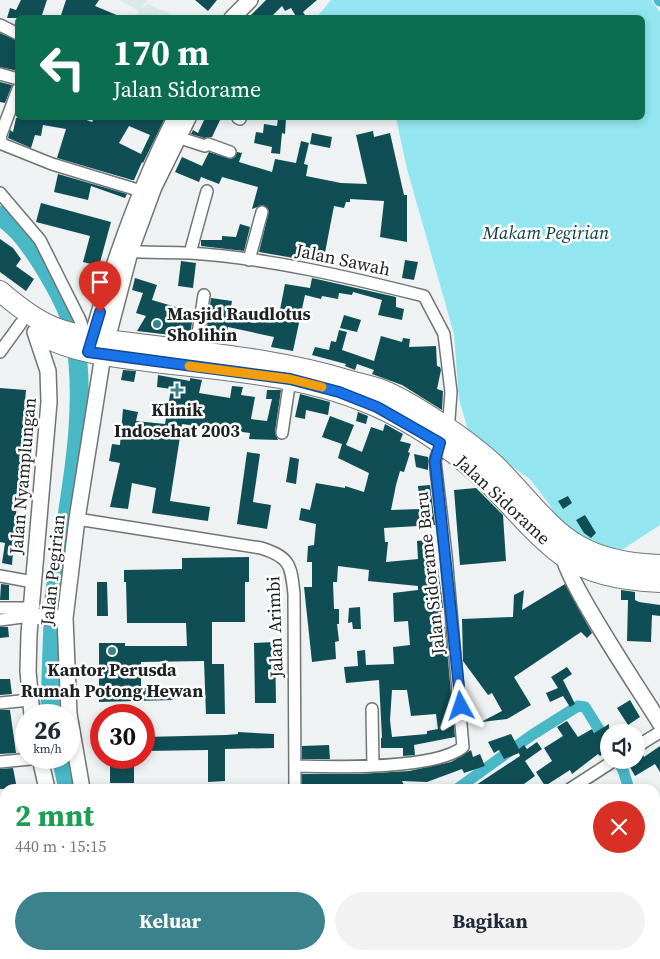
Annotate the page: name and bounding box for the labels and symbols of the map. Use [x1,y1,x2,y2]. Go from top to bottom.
park label: Makam Pegirian [482,220,609,245]
street label: Jalan Sawah [292,237,393,282]
pin [79,261,121,312]
place label: Masjid Raudlotus Sholihin [167,301,311,347]
marker: Masjid Raudlotus Sholihin [151,318,163,330]
marker: Klinik Indosehat 2003 [170,383,184,397]
street label: Jalan Nyamplungan [3,396,42,556]
place label: Klinik Indosehat 2003 [114,397,240,443]
street label: Jalan Sidorame [450,448,556,550]
street label: Jalan Sidorame Baru [408,490,451,657]
street label: Jalan Pegirian [34,513,71,628]
street label: Jalan Arimbi [260,576,289,679]
marker: Kantor Perusda Rumah Potong Hewan [106,645,118,657]
place label: Kantor Perusda Rumah Potong Hewan [21,657,203,703]
position arrow [434,679,486,731]
speed limit sign: 30 [90,704,155,769]

